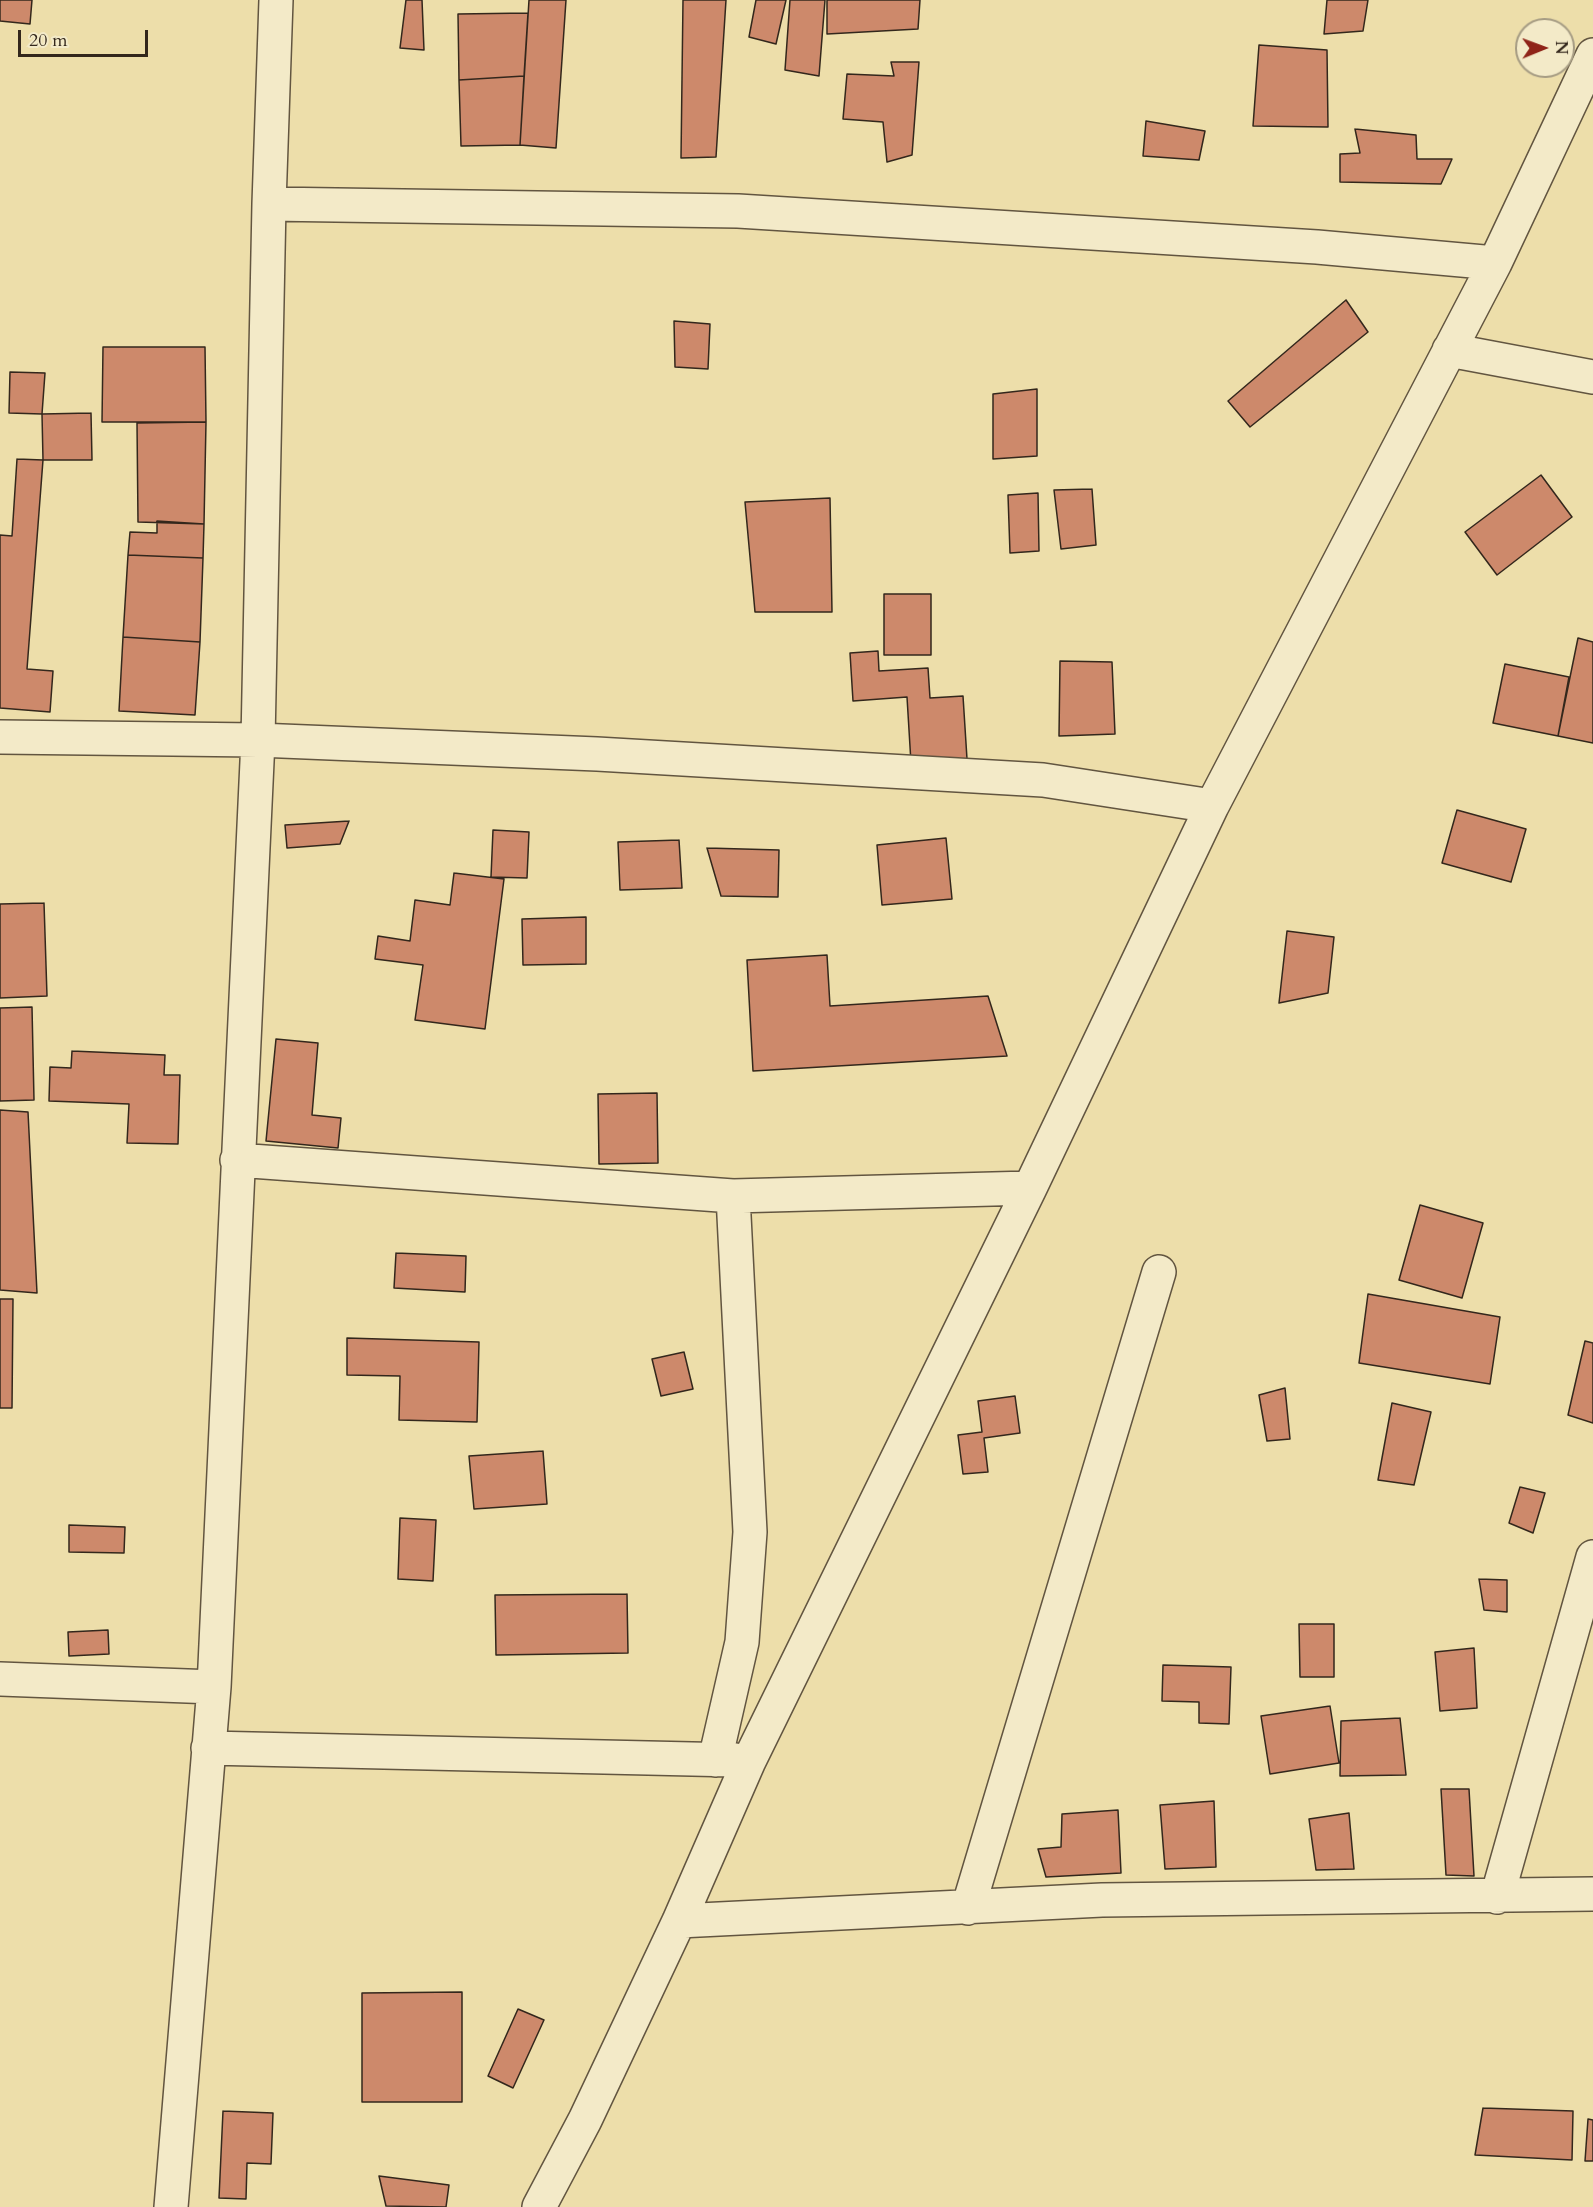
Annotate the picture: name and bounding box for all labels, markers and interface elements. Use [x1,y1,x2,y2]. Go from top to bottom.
scale bar [21,18,152,56]
north arrow [1515,18,1575,78]
text: 20 m [29,28,68,53]
text: N [1550,41,1572,55]

